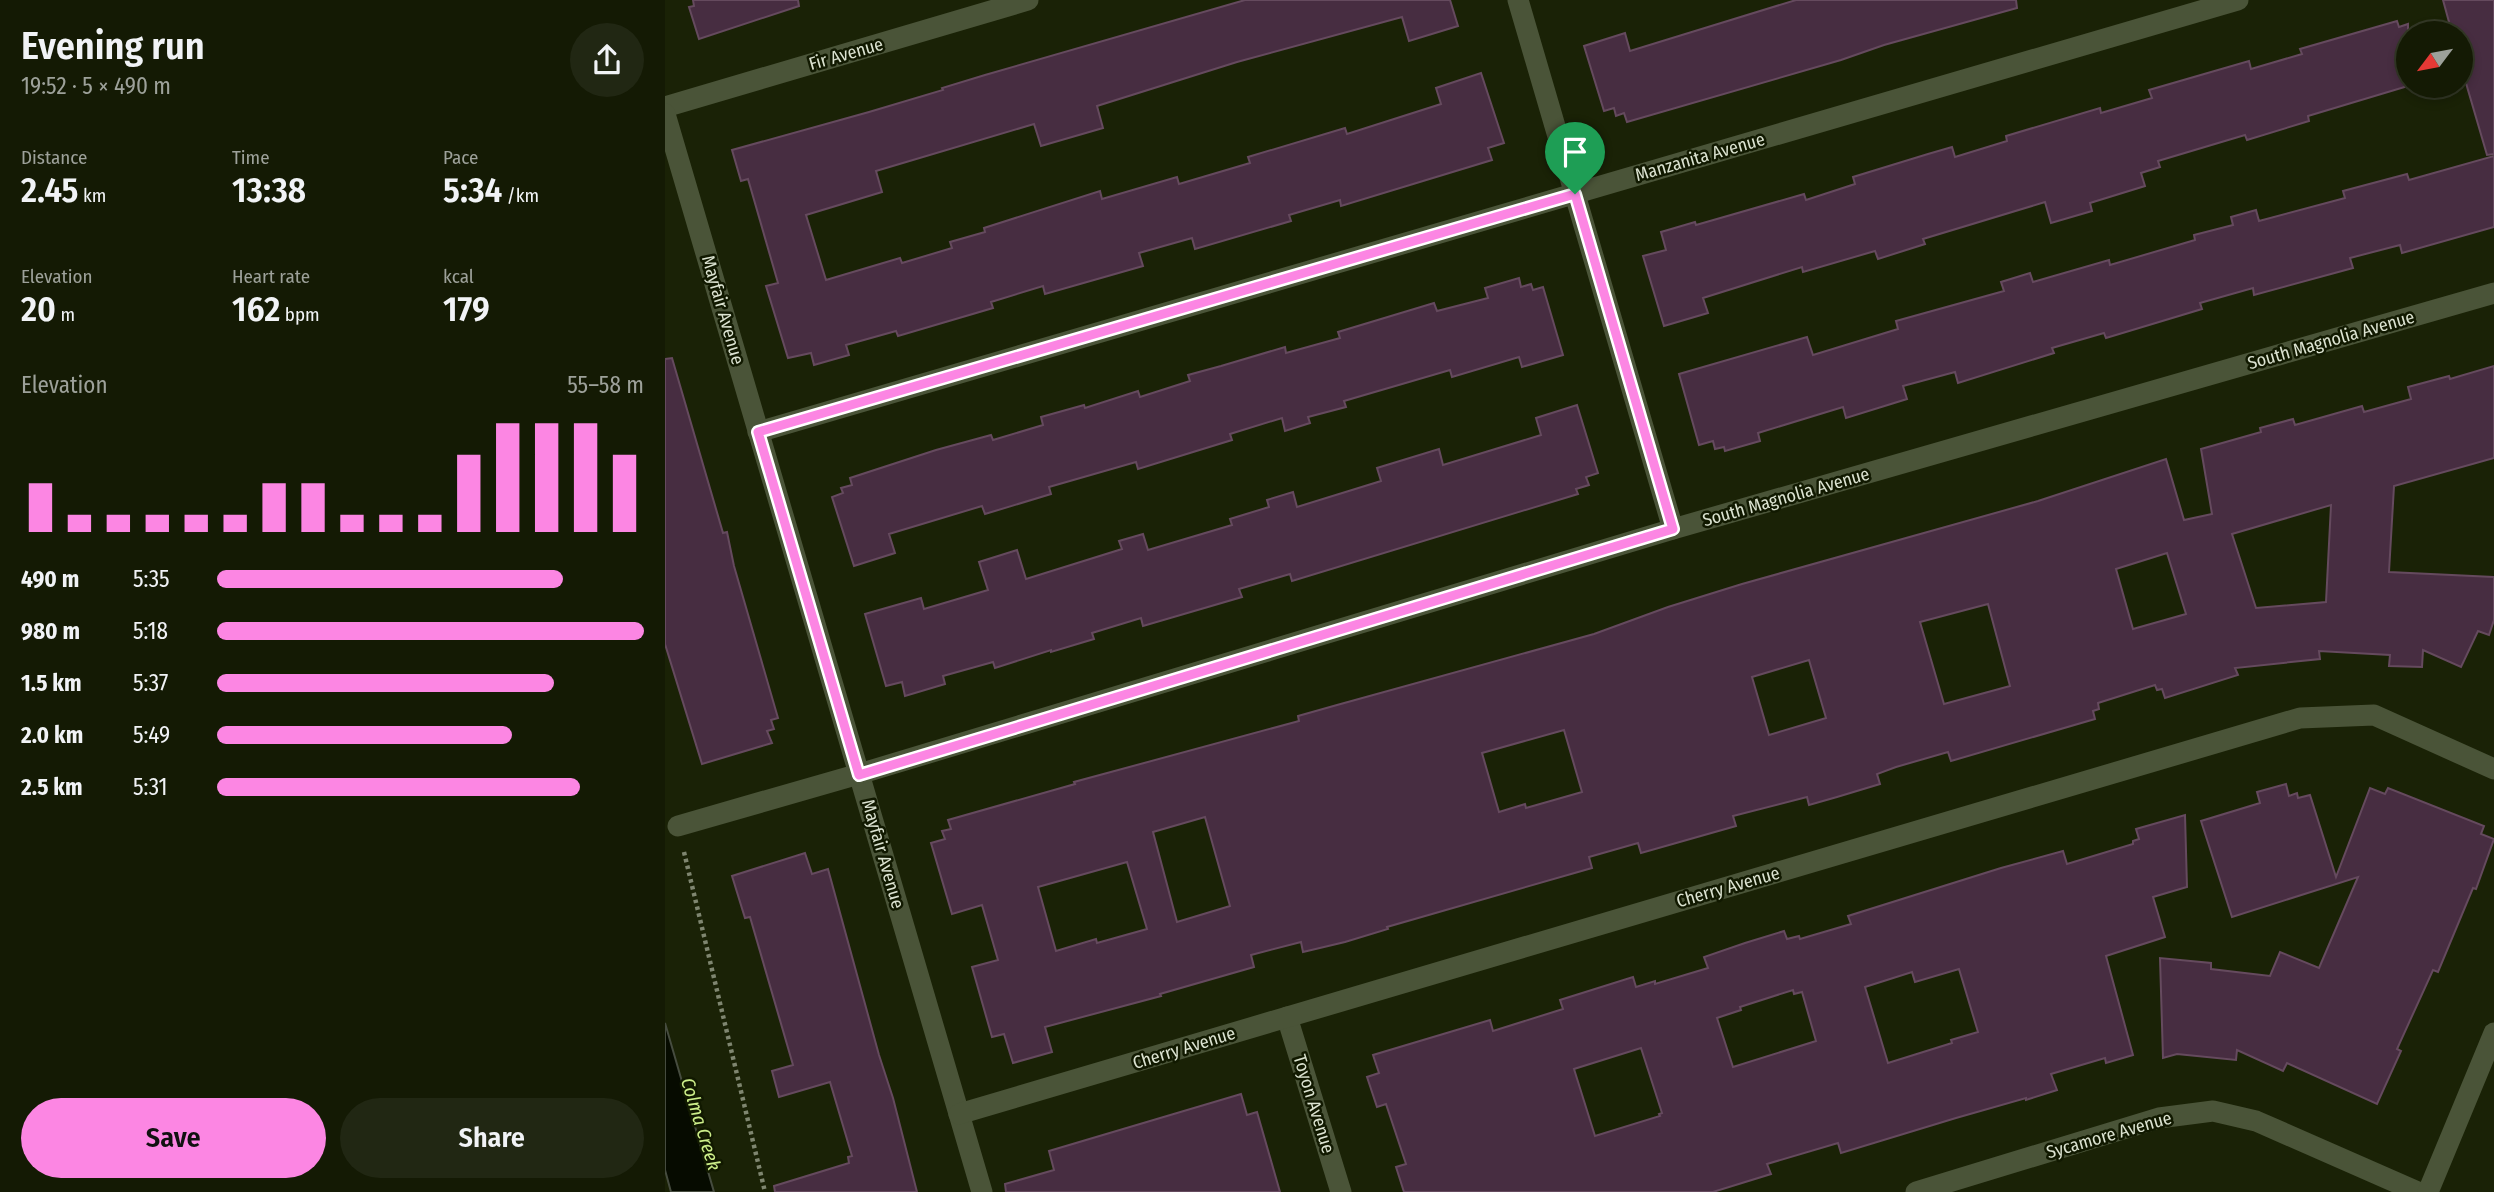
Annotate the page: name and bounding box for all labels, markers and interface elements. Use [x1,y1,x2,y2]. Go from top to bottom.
north arrow [2396,21,2473,98]
map controls [2396,21,2473,98]
text: Evening run [21,23,205,69]
button: share [570,23,644,97]
street label: Fir Avenue [806,33,886,75]
text: 19:52 · 5 × 490 m [21,72,171,100]
pin [1545,122,1605,194]
street label: Manzanita Avenue [1633,128,1767,186]
icon: arrive [1556,133,1594,171]
text: Distance [21,146,88,169]
text: Time [232,146,270,169]
text: Pace [443,146,478,169]
text: 2.45 [21,169,78,211]
text: 13:38 [232,169,306,211]
text: 5:34 [443,169,502,211]
text: km [78,184,106,207]
text: /km [502,184,539,207]
street label: Mayfair Avenue [697,253,749,367]
text: Elevation [21,265,93,288]
text: Heart rate [232,265,310,288]
text: kcal [443,265,474,288]
text: 20 [21,288,56,330]
text: 162 [232,288,280,330]
text: 179 [443,288,490,330]
text: m [56,303,75,326]
text: bpm [280,303,320,326]
street label: South Magnolia Avenue [2245,306,2417,374]
text: Elevation [21,371,108,399]
text: 55–58 m [567,371,644,399]
street label: South Magnolia Avenue [1700,463,1872,531]
text: 490 m [21,565,79,593]
text: 5:35 [133,565,170,593]
text: 980 m [21,617,80,645]
text: 5:18 [133,617,168,645]
text: 1.5 km [21,669,82,697]
text: 5:37 [133,669,168,697]
text: 2.0 km [21,721,83,749]
text: 5:49 [133,721,170,749]
text: 2.5 km [21,773,82,801]
text: 5:31 [133,773,167,801]
street label: Mayfair Avenue [857,797,909,911]
street label: Cherry Avenue [1674,862,1782,912]
street label: Cherry Avenue [1130,1022,1238,1074]
street label: Toyon Avenue [1289,1052,1339,1156]
water label: Colma Creek [676,1075,726,1173]
button: Save [21,1098,326,1178]
button: Share [340,1098,644,1178]
street label: Sycamore Avenue [2044,1107,2174,1163]

